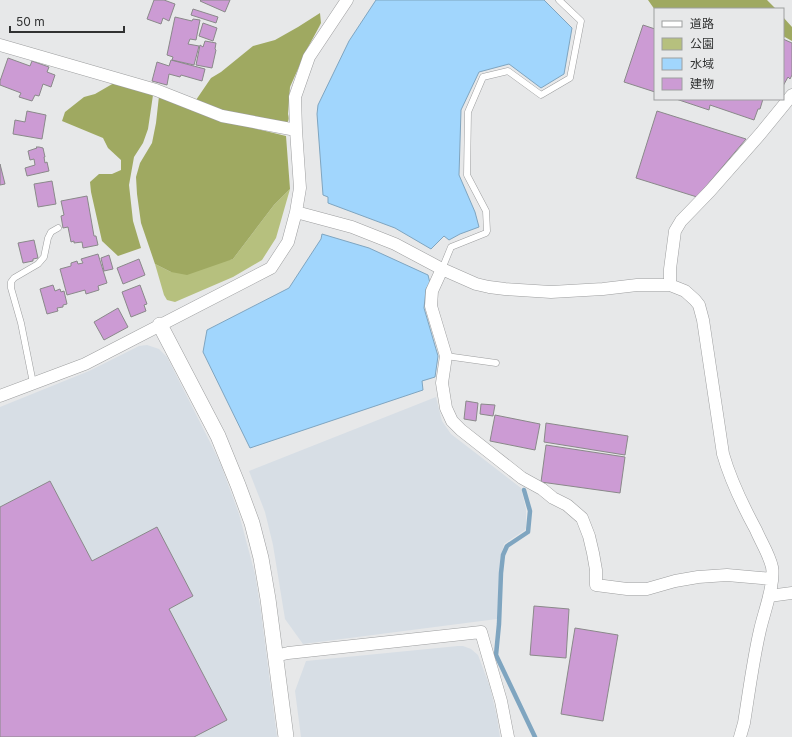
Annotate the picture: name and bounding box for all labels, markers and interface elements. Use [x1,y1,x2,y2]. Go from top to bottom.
scale bar [10,8,124,34]
legend [654,8,784,100]
text: 50 m [16,14,45,29]
text: 道路 [690,16,714,31]
text: 公園 [690,36,714,51]
text: 水域 [690,56,714,71]
text: 建物 [690,76,714,91]

